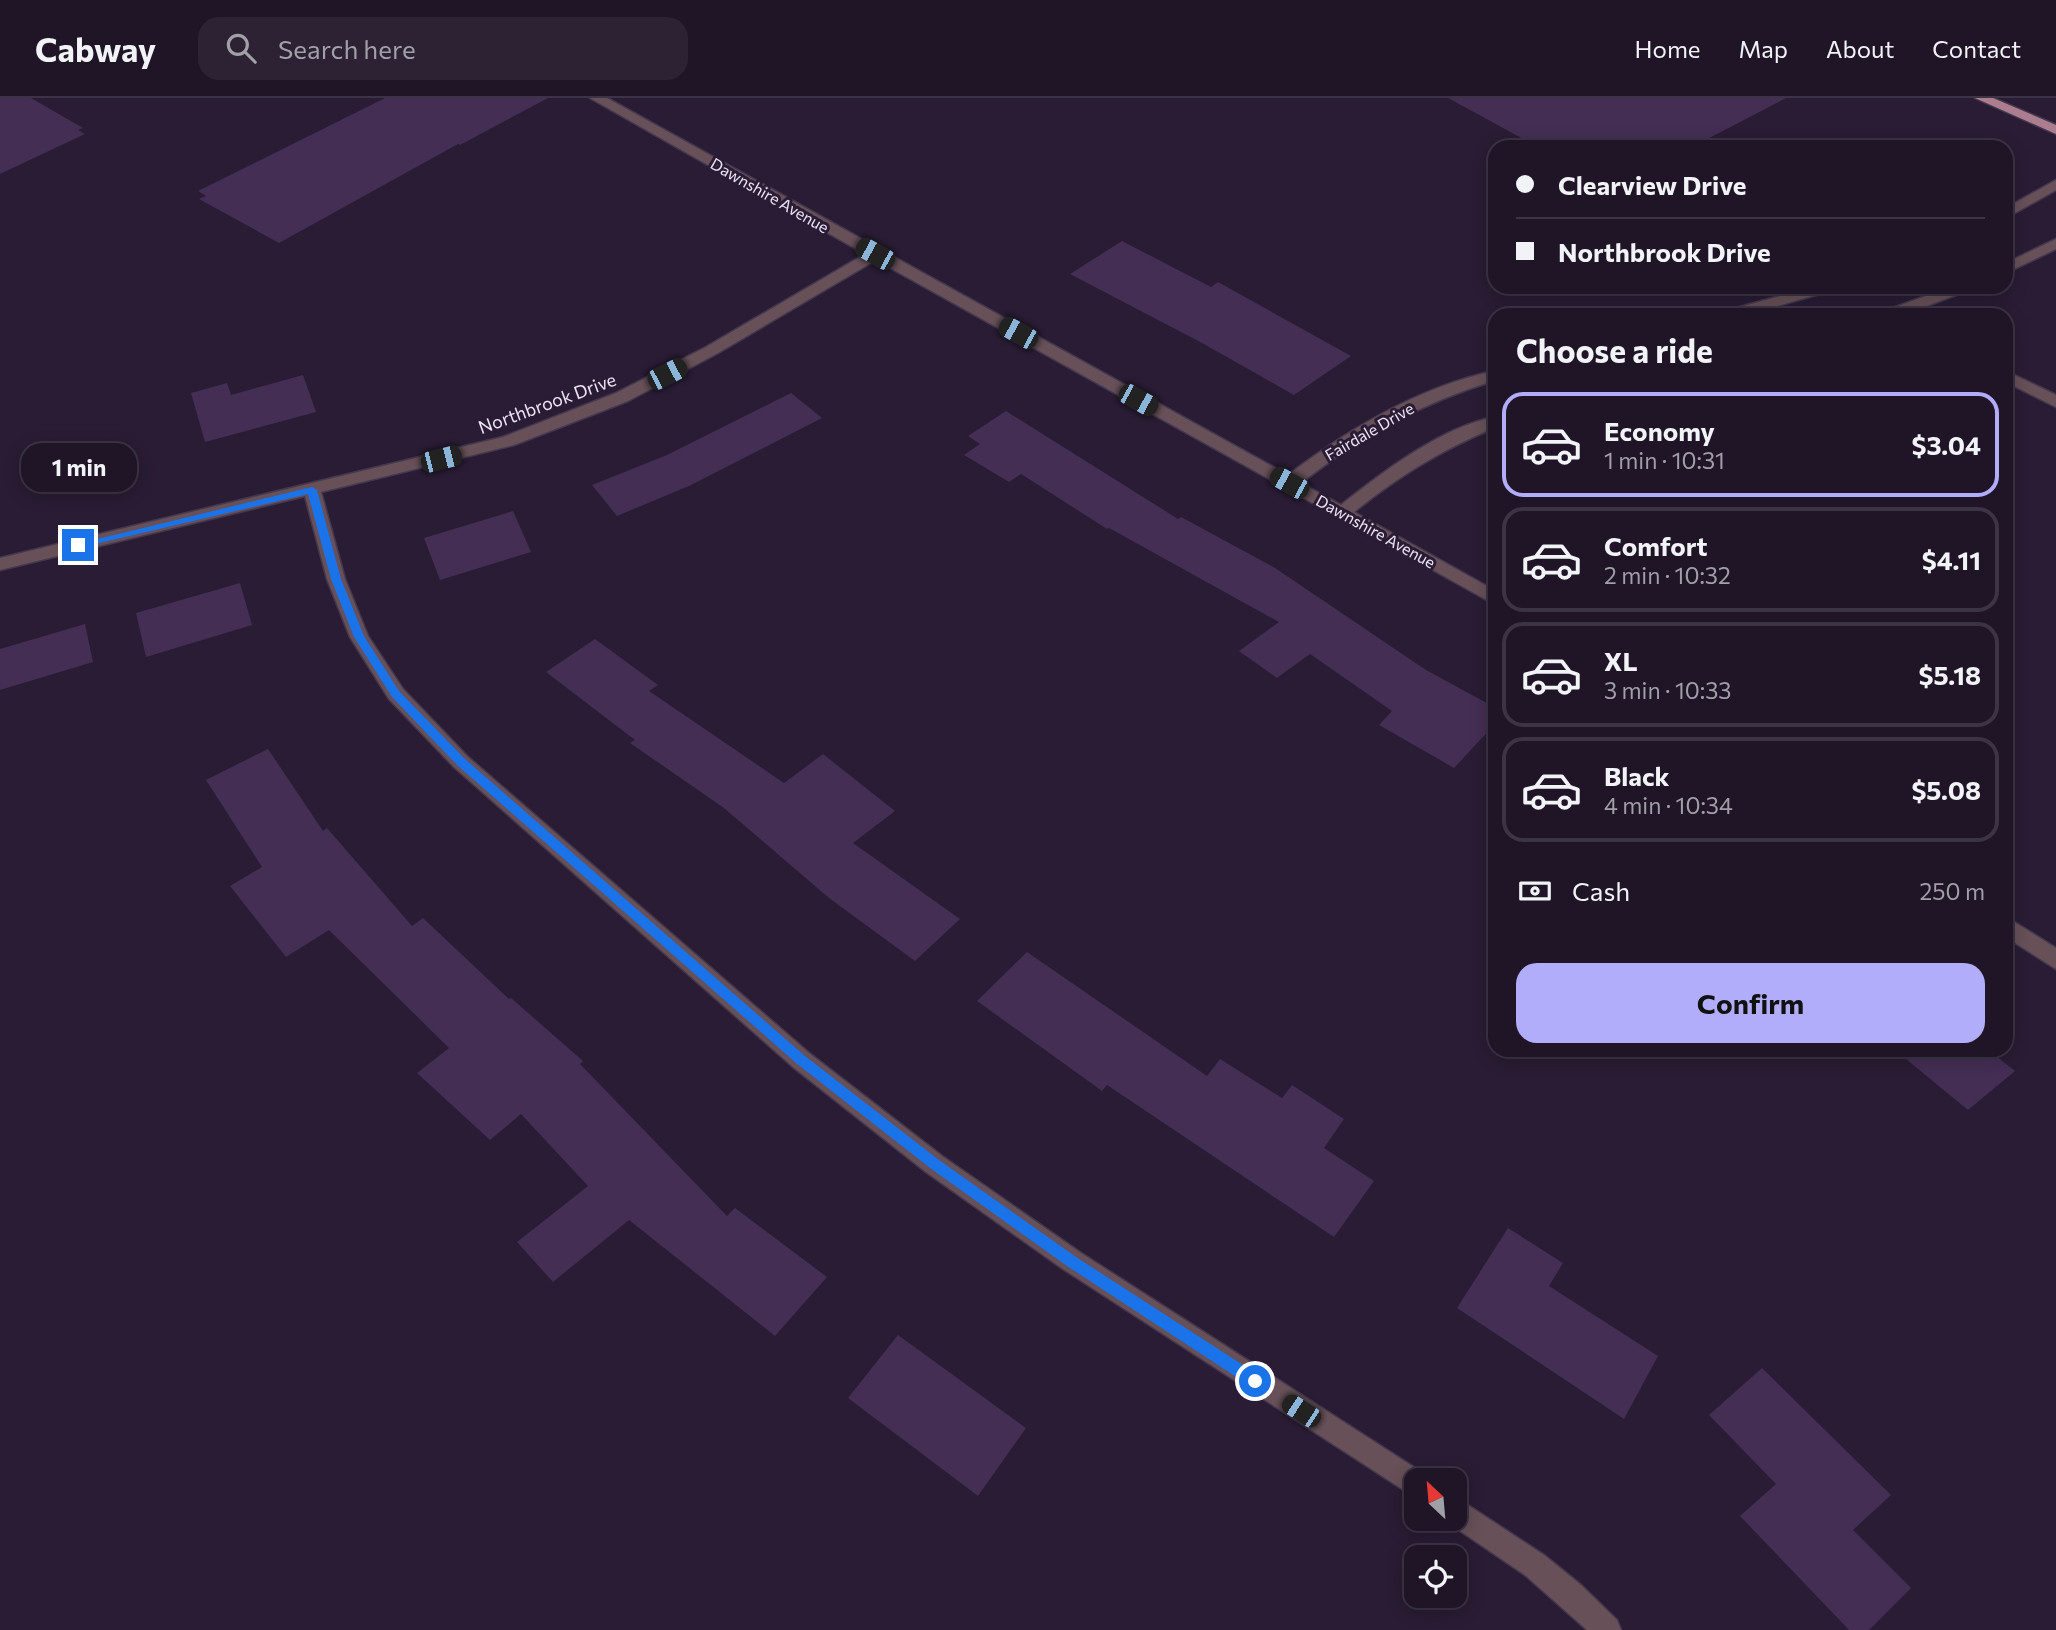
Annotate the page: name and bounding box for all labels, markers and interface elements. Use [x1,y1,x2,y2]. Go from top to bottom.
search box [198,17,688,80]
text: Cabway [35,28,156,69]
icon: search [222,29,260,67]
text: Search here [278,33,416,64]
text: Home [1635,34,1701,63]
text: Map [1739,34,1788,63]
text: About [1826,34,1894,63]
text: Contact [1932,34,2021,63]
street label: Dawnshire Avenue [707,153,833,237]
text: Clearview Drive [1558,169,1746,200]
car [852,235,899,273]
text: Northbrook Drive [1558,236,1771,267]
car [995,314,1042,352]
text: Choose a ride [1516,330,1713,370]
car [644,355,691,393]
street label: Northbrook Drive [475,368,619,438]
car [1115,381,1162,419]
street label: Fairdale Drive [1321,398,1417,464]
icon: car [1520,413,1583,476]
text: Economy [1604,415,1715,446]
text: $3.04 [1912,429,1981,460]
callout: 1 min [20,444,136,492]
car [419,444,464,474]
text: 1 min · 10:31 [1604,446,1725,474]
text: 1 min [52,453,106,481]
car [1266,464,1313,502]
street label: Dawnshire Avenue [1313,490,1439,572]
icon: car [1520,528,1583,591]
route end [62,529,94,561]
text: Comfort [1604,530,1707,561]
text: $4.11 [1922,544,1981,575]
text: 2 min · 10:32 [1604,561,1731,589]
icon: car [1520,643,1583,706]
text: XL [1604,645,1638,676]
text: $5.18 [1918,659,1981,690]
text: 3 min · 10:33 [1604,676,1731,704]
icon: car [1520,758,1583,821]
text: Black [1604,760,1670,791]
text: $5.08 [1911,774,1981,805]
text: 4 min · 10:34 [1604,791,1733,819]
icon: cash [1516,872,1554,910]
text: Cash [1572,875,1630,906]
text: 250 m [1920,877,1985,905]
button: Confirm [1516,963,1985,1043]
route start [1239,1365,1271,1397]
car [1278,1391,1325,1431]
north arrow [1404,1468,1466,1531]
map controls [1404,1468,1467,1608]
button: locate [1404,1545,1467,1608]

